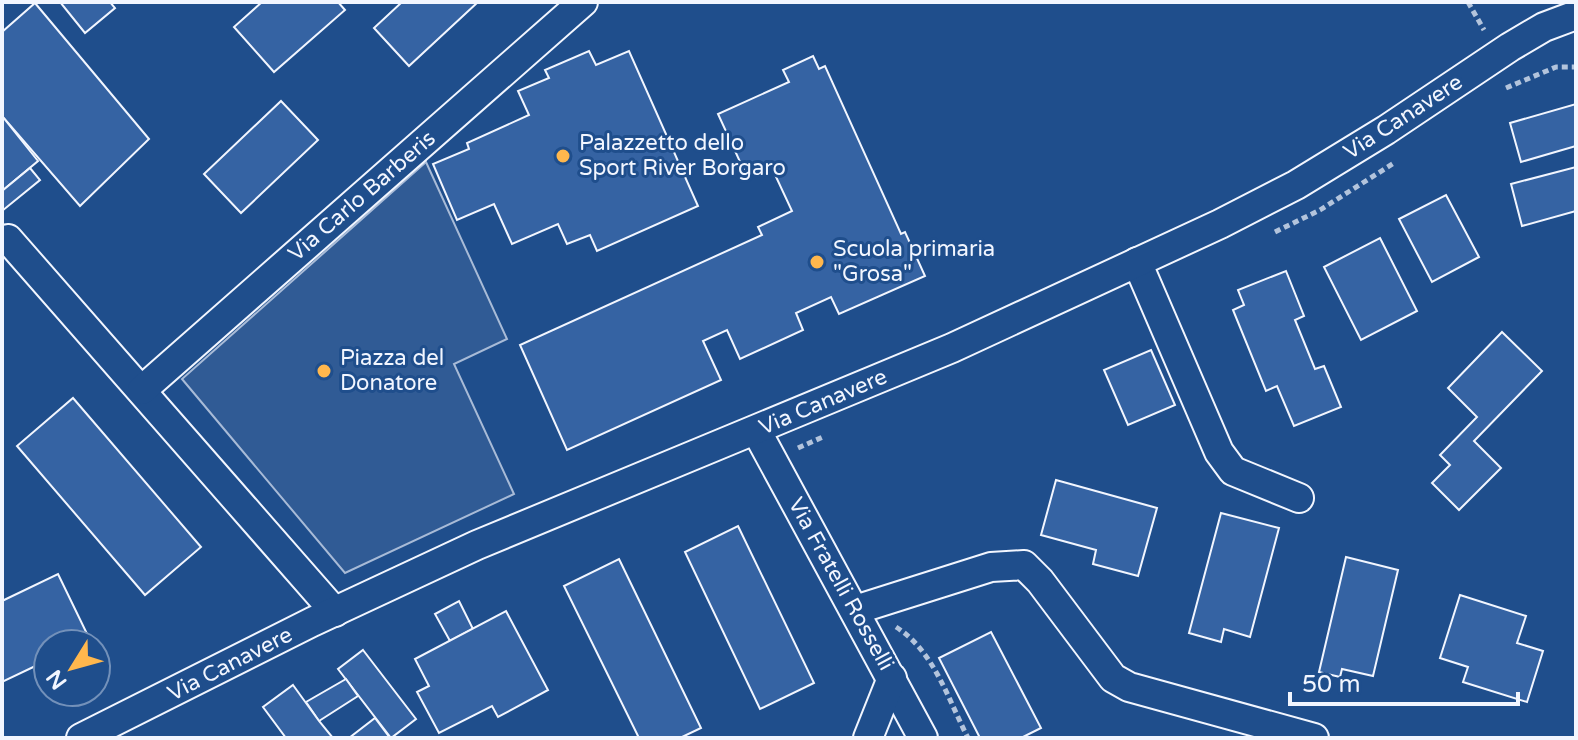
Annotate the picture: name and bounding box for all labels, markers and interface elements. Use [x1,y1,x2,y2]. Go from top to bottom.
street label: Via Canavere [1339,69,1467,165]
street label: Via Carlo Barberis [283,125,441,267]
place label: Palazzetto dello Sport River Borgaro [579,130,786,181]
marker: Palazzetto dello Sport River Borgaro [554,147,572,165]
place label: Scuola primaria "Grosa" [833,236,995,287]
marker: Scuola primaria "Grosa" [808,253,826,271]
place label: Piazza del Donatore [340,345,444,396]
marker: Piazza del Donatore [315,362,333,380]
street label: Via Canavere [755,363,891,441]
street label: Via Fratelli Rosselli [783,493,899,675]
street label: Via Canavere [163,621,297,707]
north arrow [32,628,112,708]
scale bar [1290,656,1518,706]
text: N [41,665,73,694]
text: 50 m [1302,670,1360,699]

